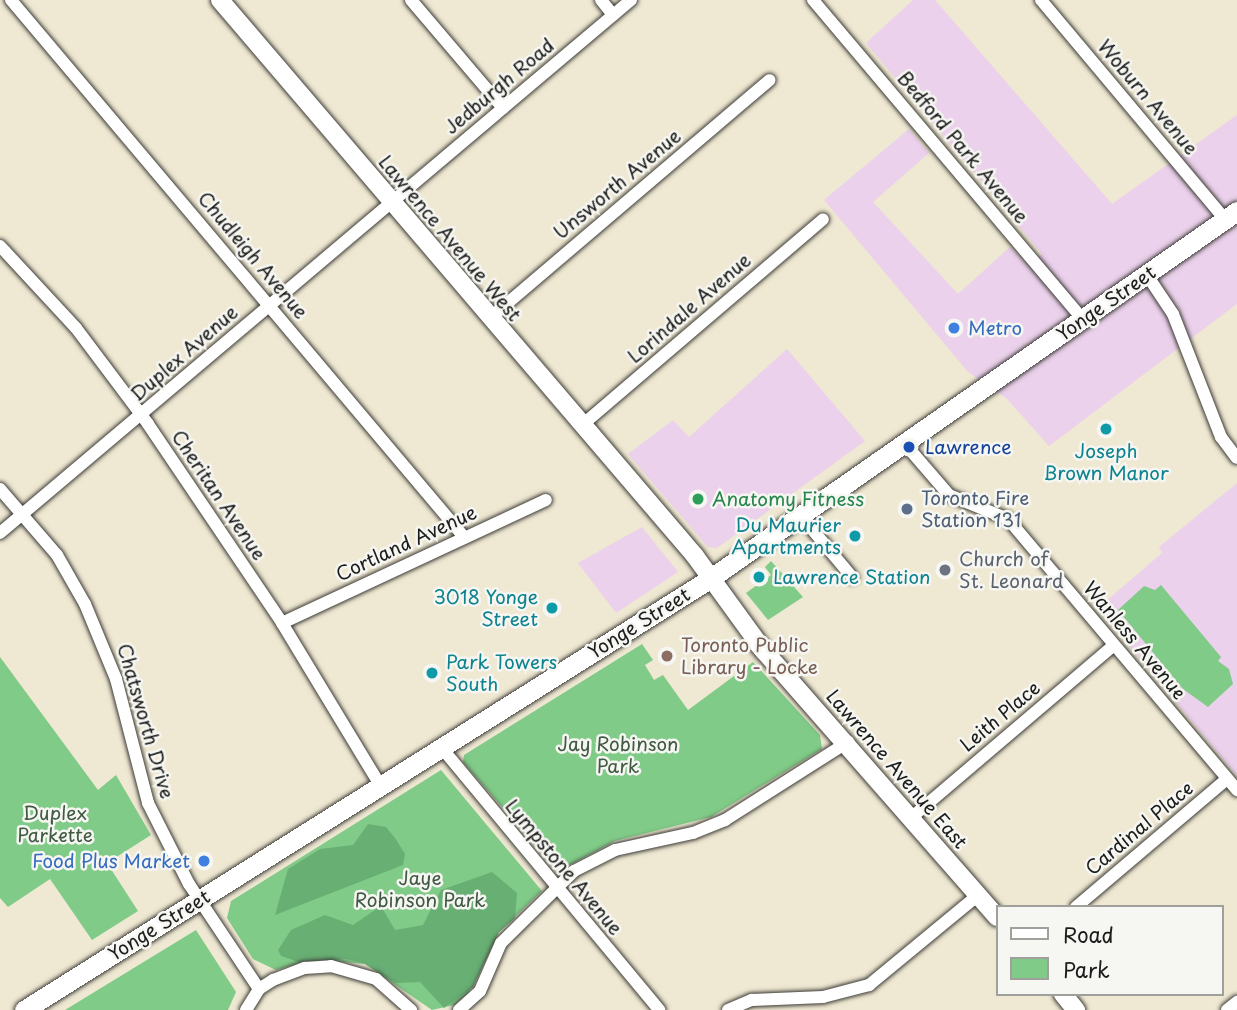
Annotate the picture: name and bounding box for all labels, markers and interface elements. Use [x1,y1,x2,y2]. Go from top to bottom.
street label: Jedburgh Road [440,34,558,138]
street label: Woburn Avenue [1093,35,1203,159]
street label: Bedford Park Avenue [893,67,1033,227]
street label: Unsworth Avenue [548,124,686,244]
street label: Lawrence Avenue West [374,151,526,325]
street label: Chudleigh Avenue [193,186,313,324]
street label: Lorindale Avenue [623,248,755,368]
street label: Yonge Street [1052,261,1160,345]
street label: Duplex Avenue [126,300,242,406]
place label: Metro [968,317,1022,339]
marker: Metro [946,320,962,336]
marker: Joseph Brown Manor [1098,421,1114,437]
street label: Cheritan Avenue [167,426,271,564]
place label: Lawrence [925,436,1012,458]
marker: Lawrence [899,437,919,457]
place label: Joseph Brown Manor [1043,440,1169,484]
place label: Toronto Fire Station 131 [921,487,1030,531]
place label: Anatomy Fitness [712,488,864,510]
marker: Anatomy Fitness [690,491,706,507]
street label: Cortland Avenue [332,501,480,585]
marker: Toronto Fire Station 131 [899,501,915,517]
place label: Du Maurier Apartments [731,514,841,558]
marker: Du Maurier Apartments [847,528,863,544]
place label: Church of St. Leonard [959,548,1063,592]
marker: Church of St. Leonard [937,562,953,578]
place label: Lawrence Station [773,566,931,588]
marker: Lawrence Station [751,569,767,585]
street label: Wanless Avenue [1080,577,1190,703]
street label: Yonge Street [584,583,694,663]
place label: 3018 Yonge Street [433,586,538,630]
marker: 3018 Yonge Street [544,600,560,616]
place label: Toronto Public Library - Locke [681,634,819,678]
street label: Chatsworth Drive [113,641,179,801]
marker: Toronto Public Library - Locke [659,648,675,664]
place label: Park Towers South [446,651,556,695]
marker: Park Towers South [424,665,440,681]
street label: Leith Place [954,675,1046,757]
street label: Lawrence Avenue East [822,685,972,853]
park label: Jay Robinson Park [557,733,679,777]
street label: Cardinal Place [1081,776,1197,880]
street label: Lympstone Avenue [501,795,627,939]
park label: Duplex Parkette [17,802,93,846]
place label: Food Plus Market [32,850,190,872]
marker: Food Plus Market [196,853,212,869]
park label: Jaye Robinson Park [355,867,485,911]
street label: Yonge Street [104,885,214,965]
legend [996,905,1223,996]
text: Road [1063,918,1114,950]
text: Park [1063,953,1110,985]

